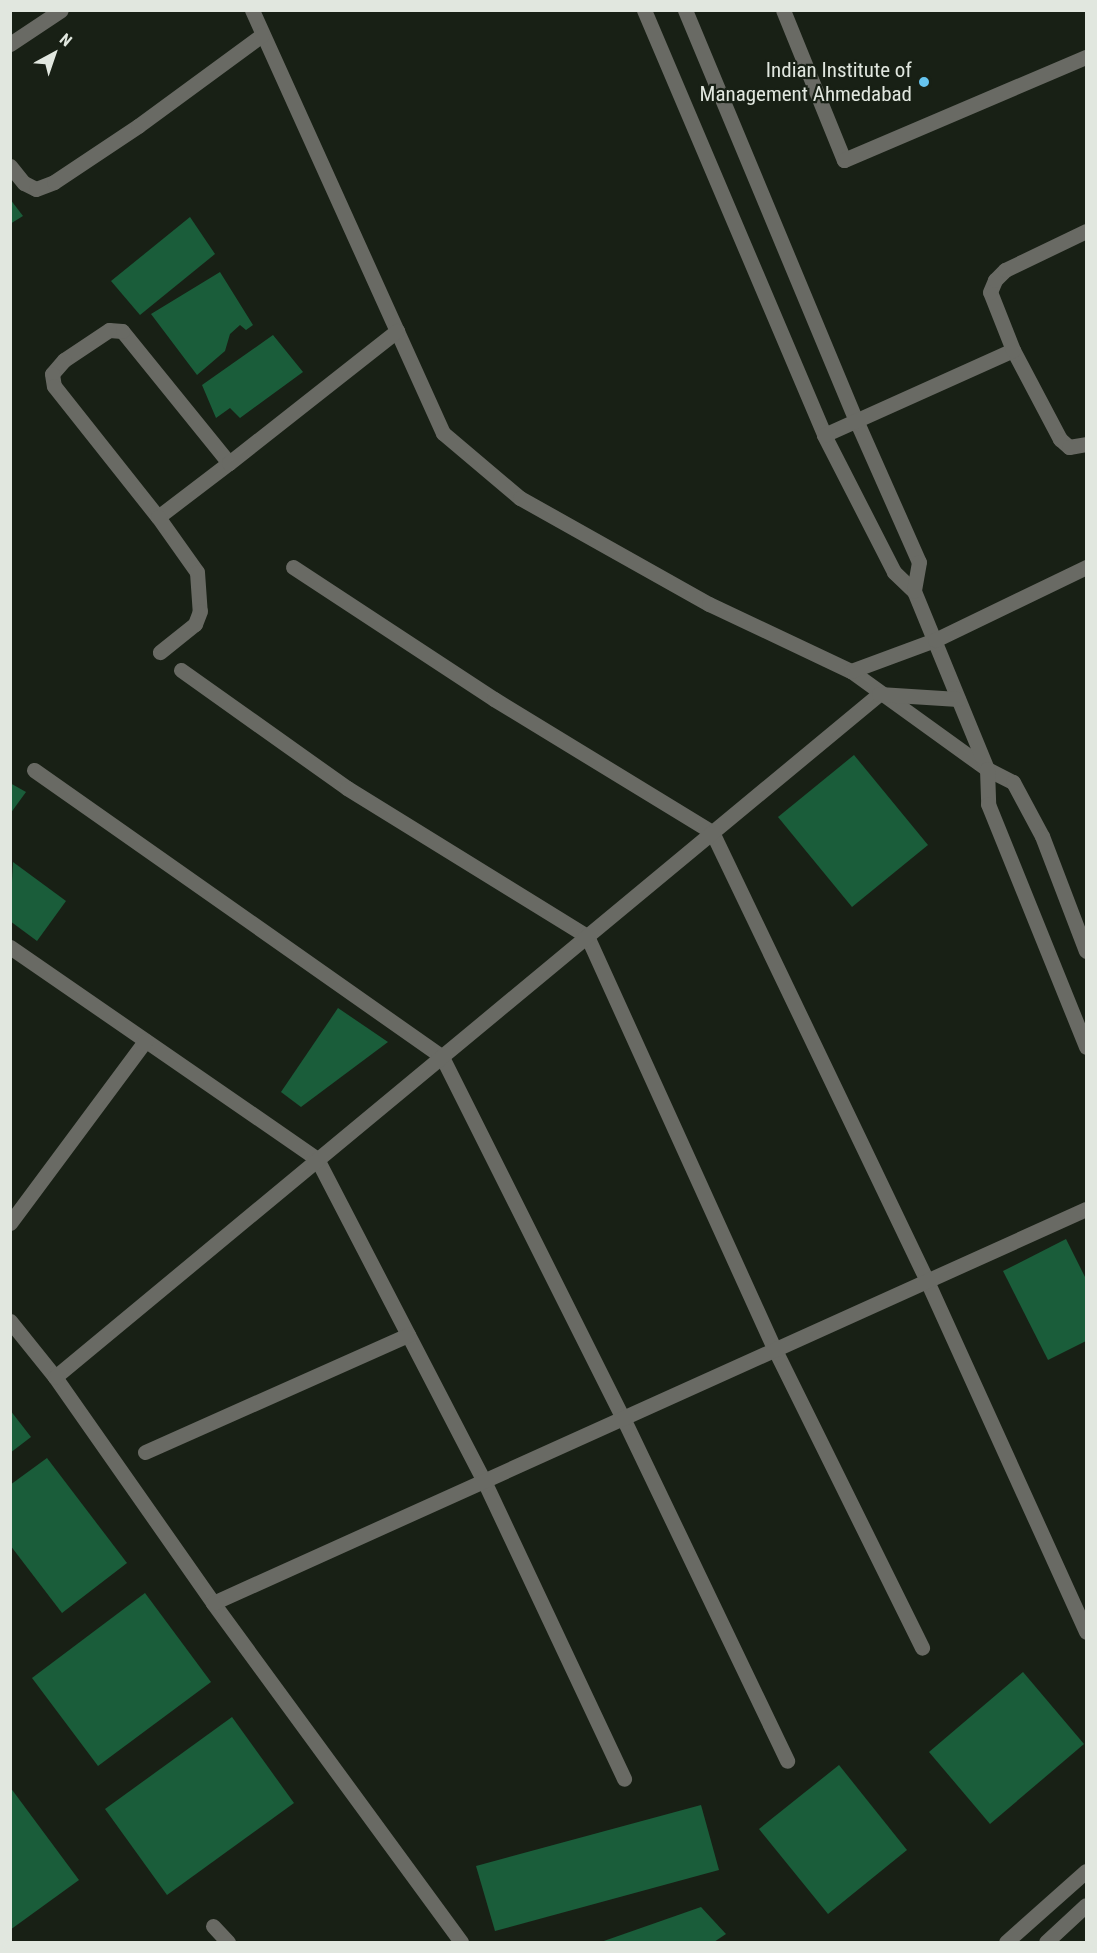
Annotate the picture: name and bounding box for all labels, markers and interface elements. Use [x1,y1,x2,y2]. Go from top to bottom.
north arrow [24,24,84,84]
text: N [56,29,76,50]
place label: Indian Institute of Management Ahmedabad [700,57,912,107]
marker: Indian Institute of Management Ahmedabad [917,75,931,89]

